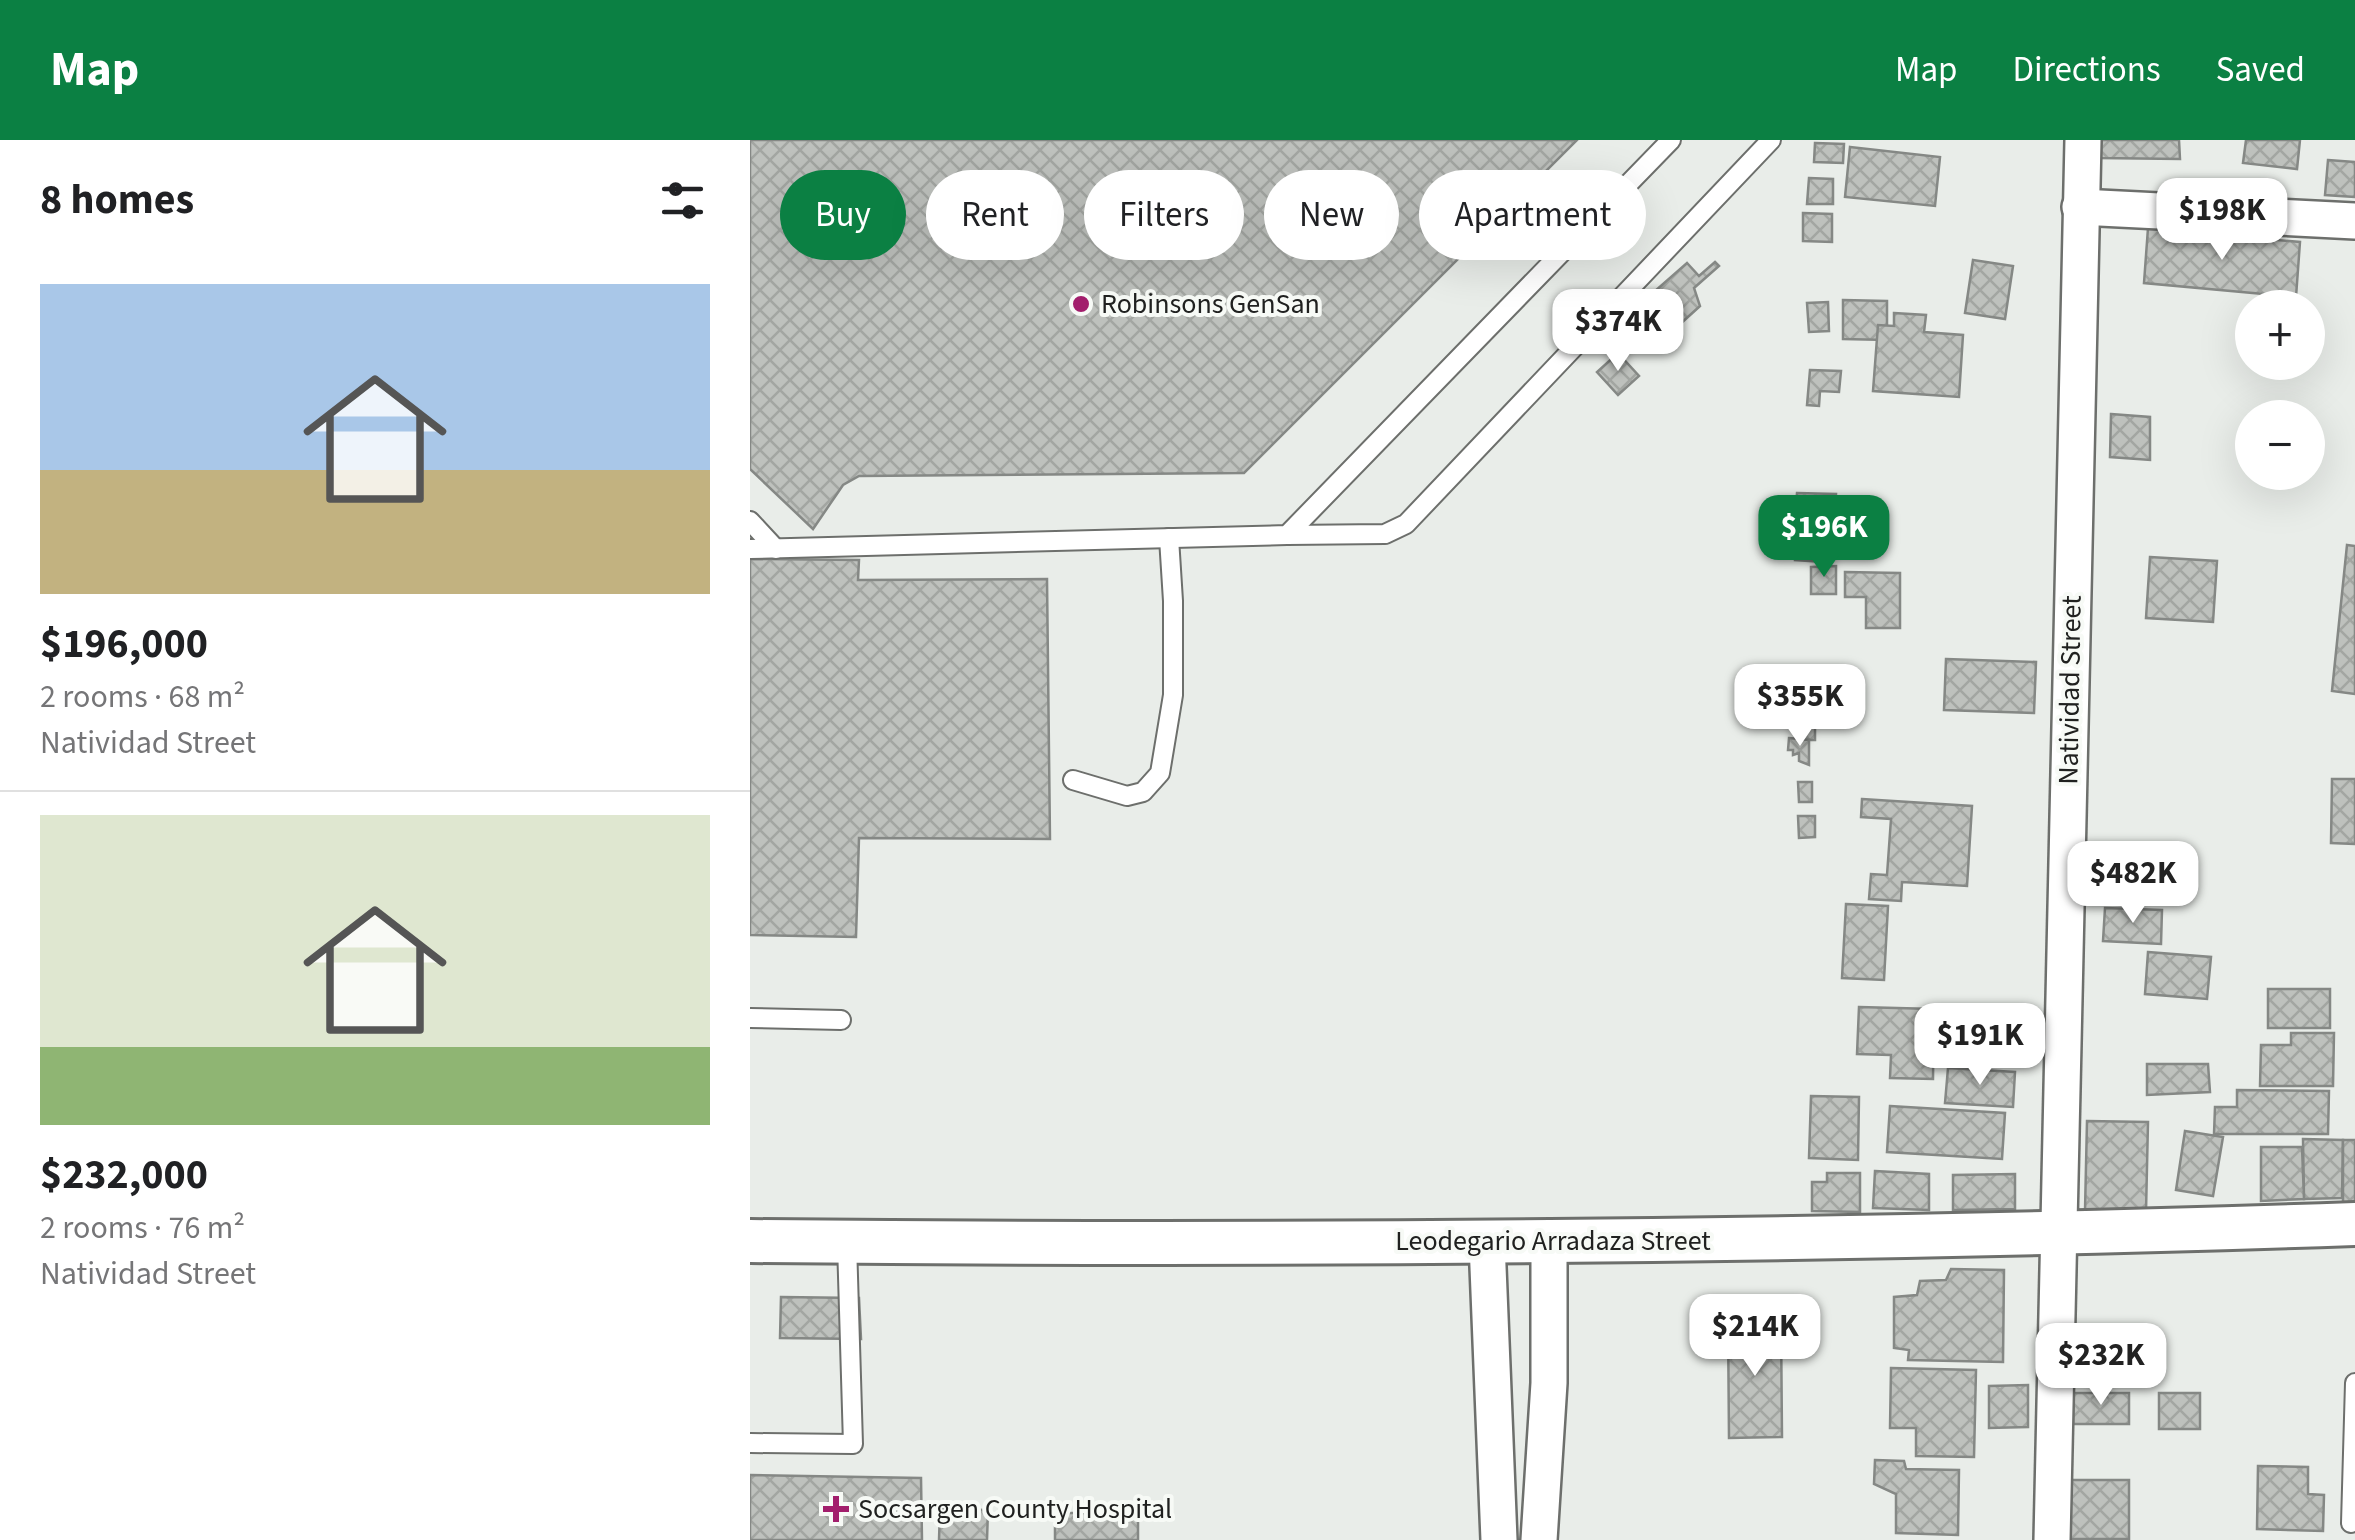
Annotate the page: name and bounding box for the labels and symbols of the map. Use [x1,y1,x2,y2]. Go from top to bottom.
pin: $198K [2152,178,2292,263]
place label: Robinsons GenSan [1101,284,1320,324]
pin: $374K [1548,289,1688,374]
marker: Robinsons GenSan [1070,293,1092,315]
pin: $196K [1754,495,1894,580]
street label: Natividad Street [2048,595,2092,785]
pin: $355K [1730,664,1870,749]
pin: $482K [2063,841,2203,926]
pin: $191K [1910,1003,2050,1088]
street label: Leodegario Arradaza Street [1395,1221,1711,1261]
pin: $214K [1685,1294,1825,1379]
pin: $232K [2031,1323,2171,1408]
place label: Socsargen County Hospital [858,1489,1172,1529]
marker: Socsargen County Hospital [823,1496,849,1522]

